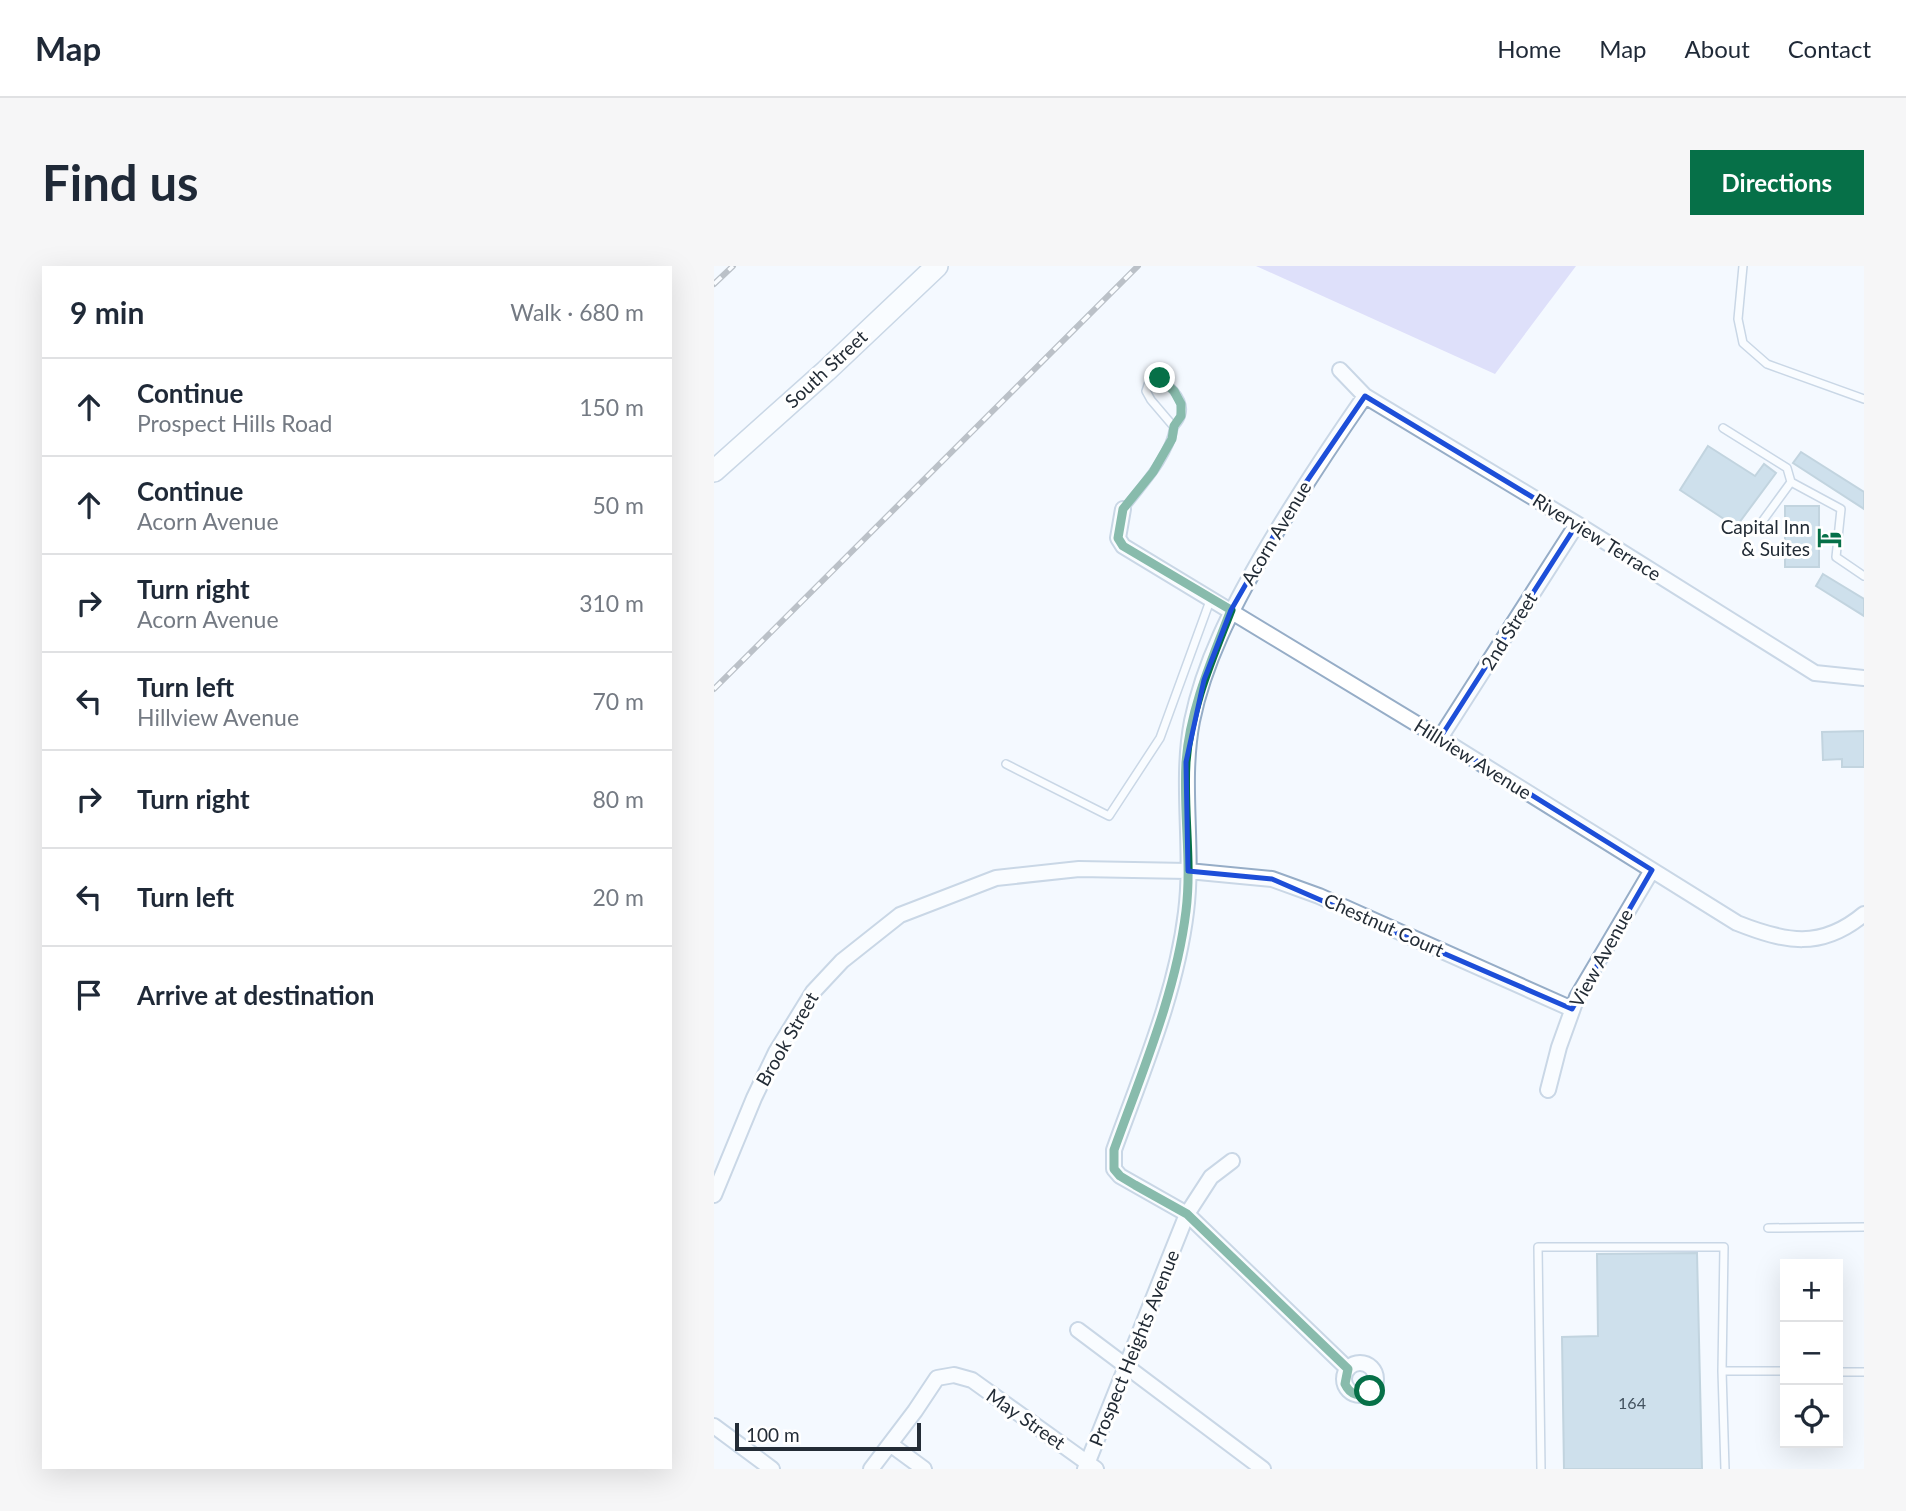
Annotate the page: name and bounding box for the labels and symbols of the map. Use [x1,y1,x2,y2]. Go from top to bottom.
street label: South Street [780,325,872,412]
route end [1144,362,1175,393]
street label: Acorn Avenue [1236,477,1316,589]
street label: Riverview Terrace [1529,488,1666,585]
place label: Capital Inn & Suites [1721,515,1810,560]
hotel icon: Capital Inn & Suites [1816,524,1844,552]
street label: 2nd Street [1476,588,1542,674]
street label: Hillview Avenue [1410,713,1536,804]
street label: Chestnut Court [1321,888,1448,961]
street label: View Avenue [1564,905,1637,1011]
street label: Brook Street [750,988,823,1090]
street label: Prospect Heights Avenue [1084,1246,1183,1449]
route start [1354,1375,1385,1406]
street label: May Street [983,1383,1070,1454]
house number: 164 [1618,1393,1646,1412]
scale bar [735,1420,920,1452]

